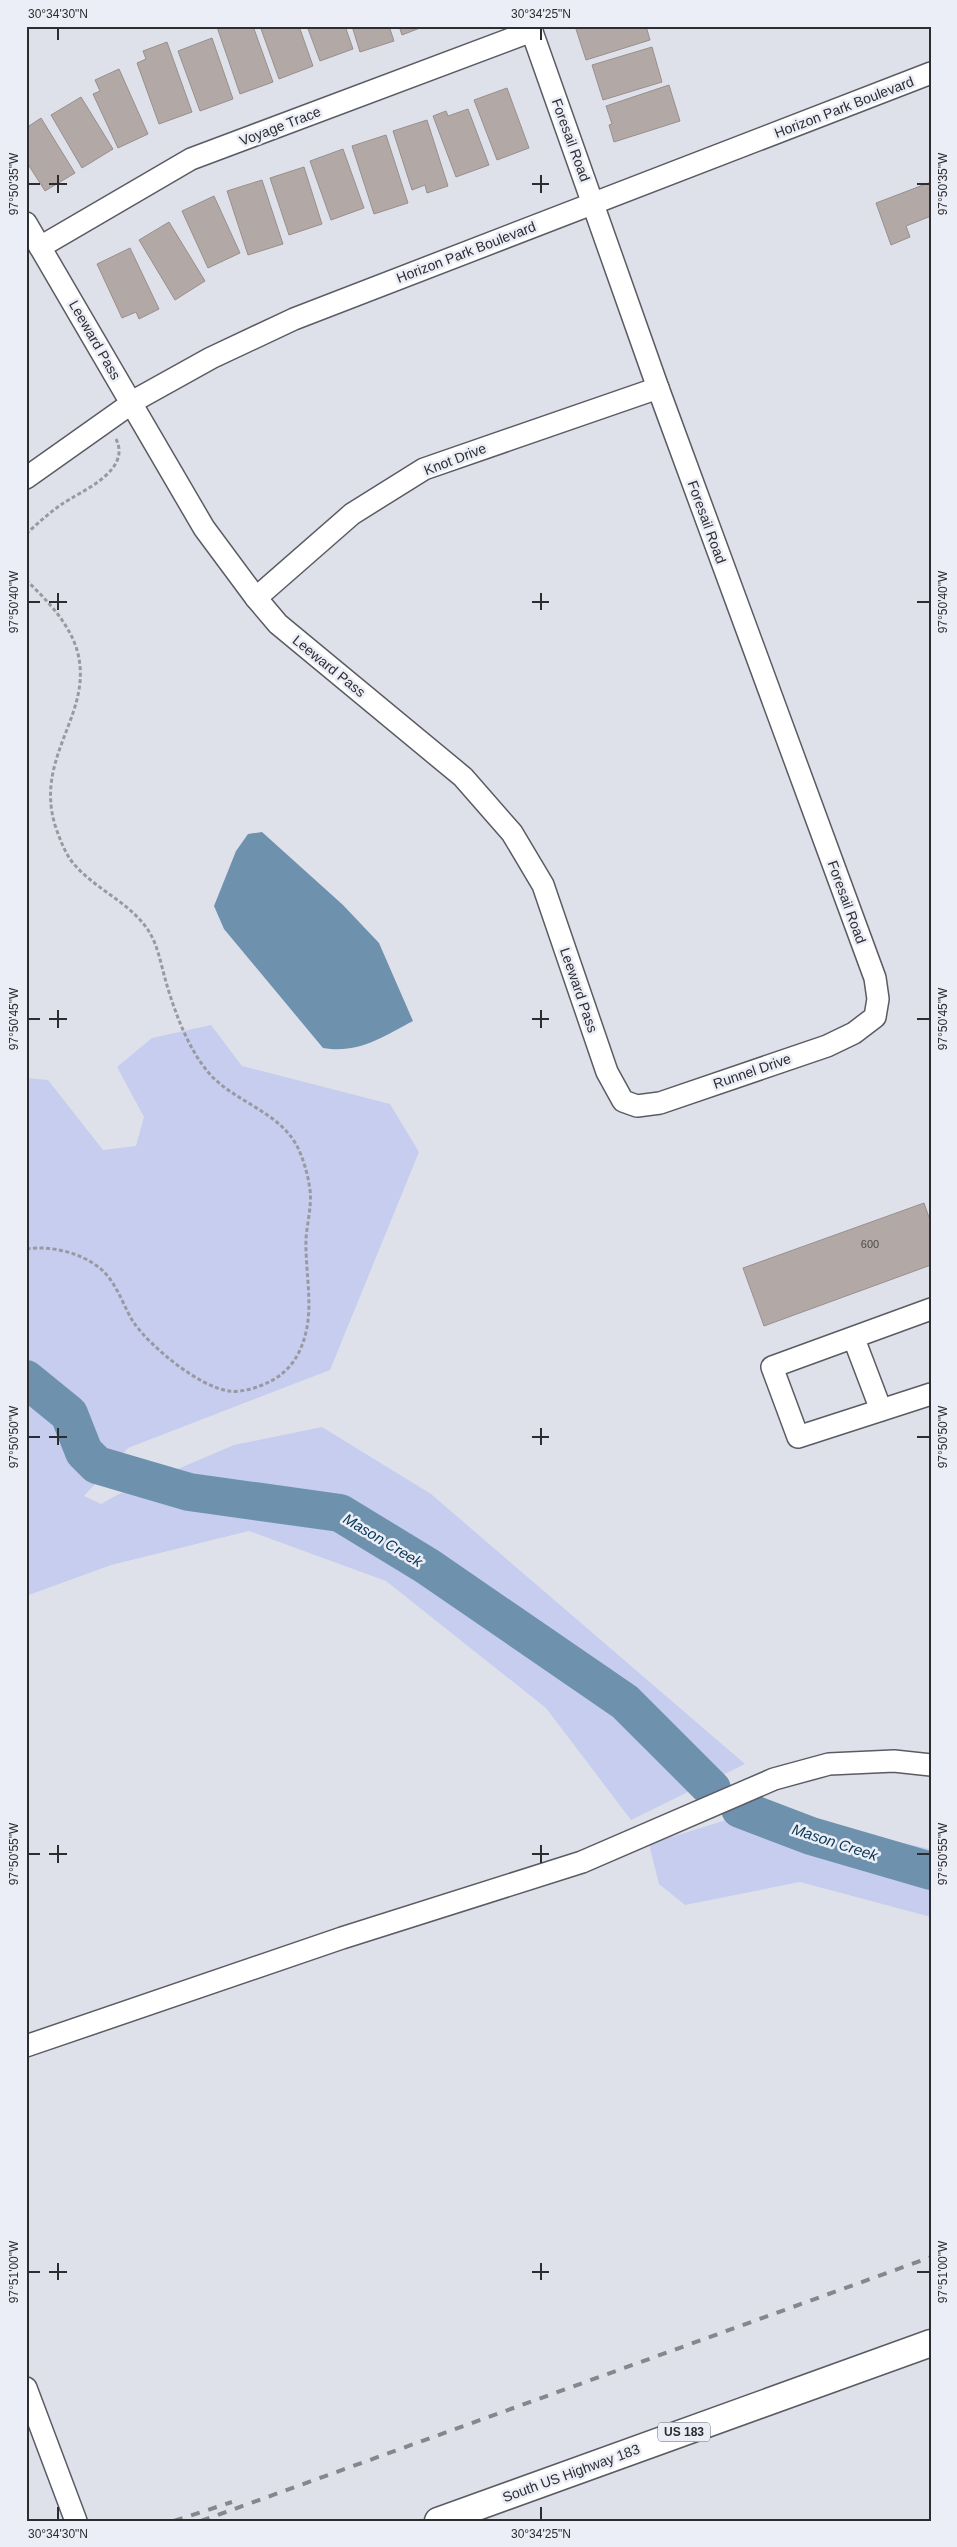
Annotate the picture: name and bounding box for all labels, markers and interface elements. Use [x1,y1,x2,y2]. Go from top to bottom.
text: 30°34'30"N [28,7,88,21]
text: 30°34'25"N [511,7,571,21]
street label: Horizon Park Boulevard [772,73,916,141]
street label: Foresail Road [549,96,593,184]
street label: Voyage Trace [237,103,323,149]
text: 97°50'35"W [7,152,21,215]
text: 97°50'35"W [936,152,950,215]
street label: Horizon Park Boulevard [394,218,538,286]
street label: Leeward Pass [66,298,124,382]
street label: Knot Drive [422,440,489,478]
street label: Foresail Road [685,478,729,566]
text: 97°50'40"W [7,570,21,633]
text: 97°50'40"W [936,570,950,633]
street label: Leeward Pass [289,632,369,700]
street label: Foresail Road [825,858,869,946]
street label: Leeward Pass [557,945,601,1035]
text: 97°50'45"W [7,987,21,1050]
text: 97°50'45"W [936,987,950,1050]
street label: Runnel Drive [711,1050,793,1092]
house number: 600 [861,1238,879,1250]
text: 97°50'50"W [7,1405,21,1468]
text: 97°50'50"W [936,1405,950,1468]
water label: Mason Creek [340,1510,427,1571]
water label: Mason Creek [790,1820,881,1864]
text: 97°50'55"W [7,1822,21,1885]
text: 97°50'55"W [936,1822,950,1885]
text: 97°51'00"W [7,2240,21,2303]
text: 97°51'00"W [936,2240,950,2303]
road number: US 183 [658,2422,710,2442]
street label: South US Highway 183 [500,2441,642,2505]
text: 30°34'30"N [28,2527,88,2541]
text: 30°34'25"N [511,2527,571,2541]

